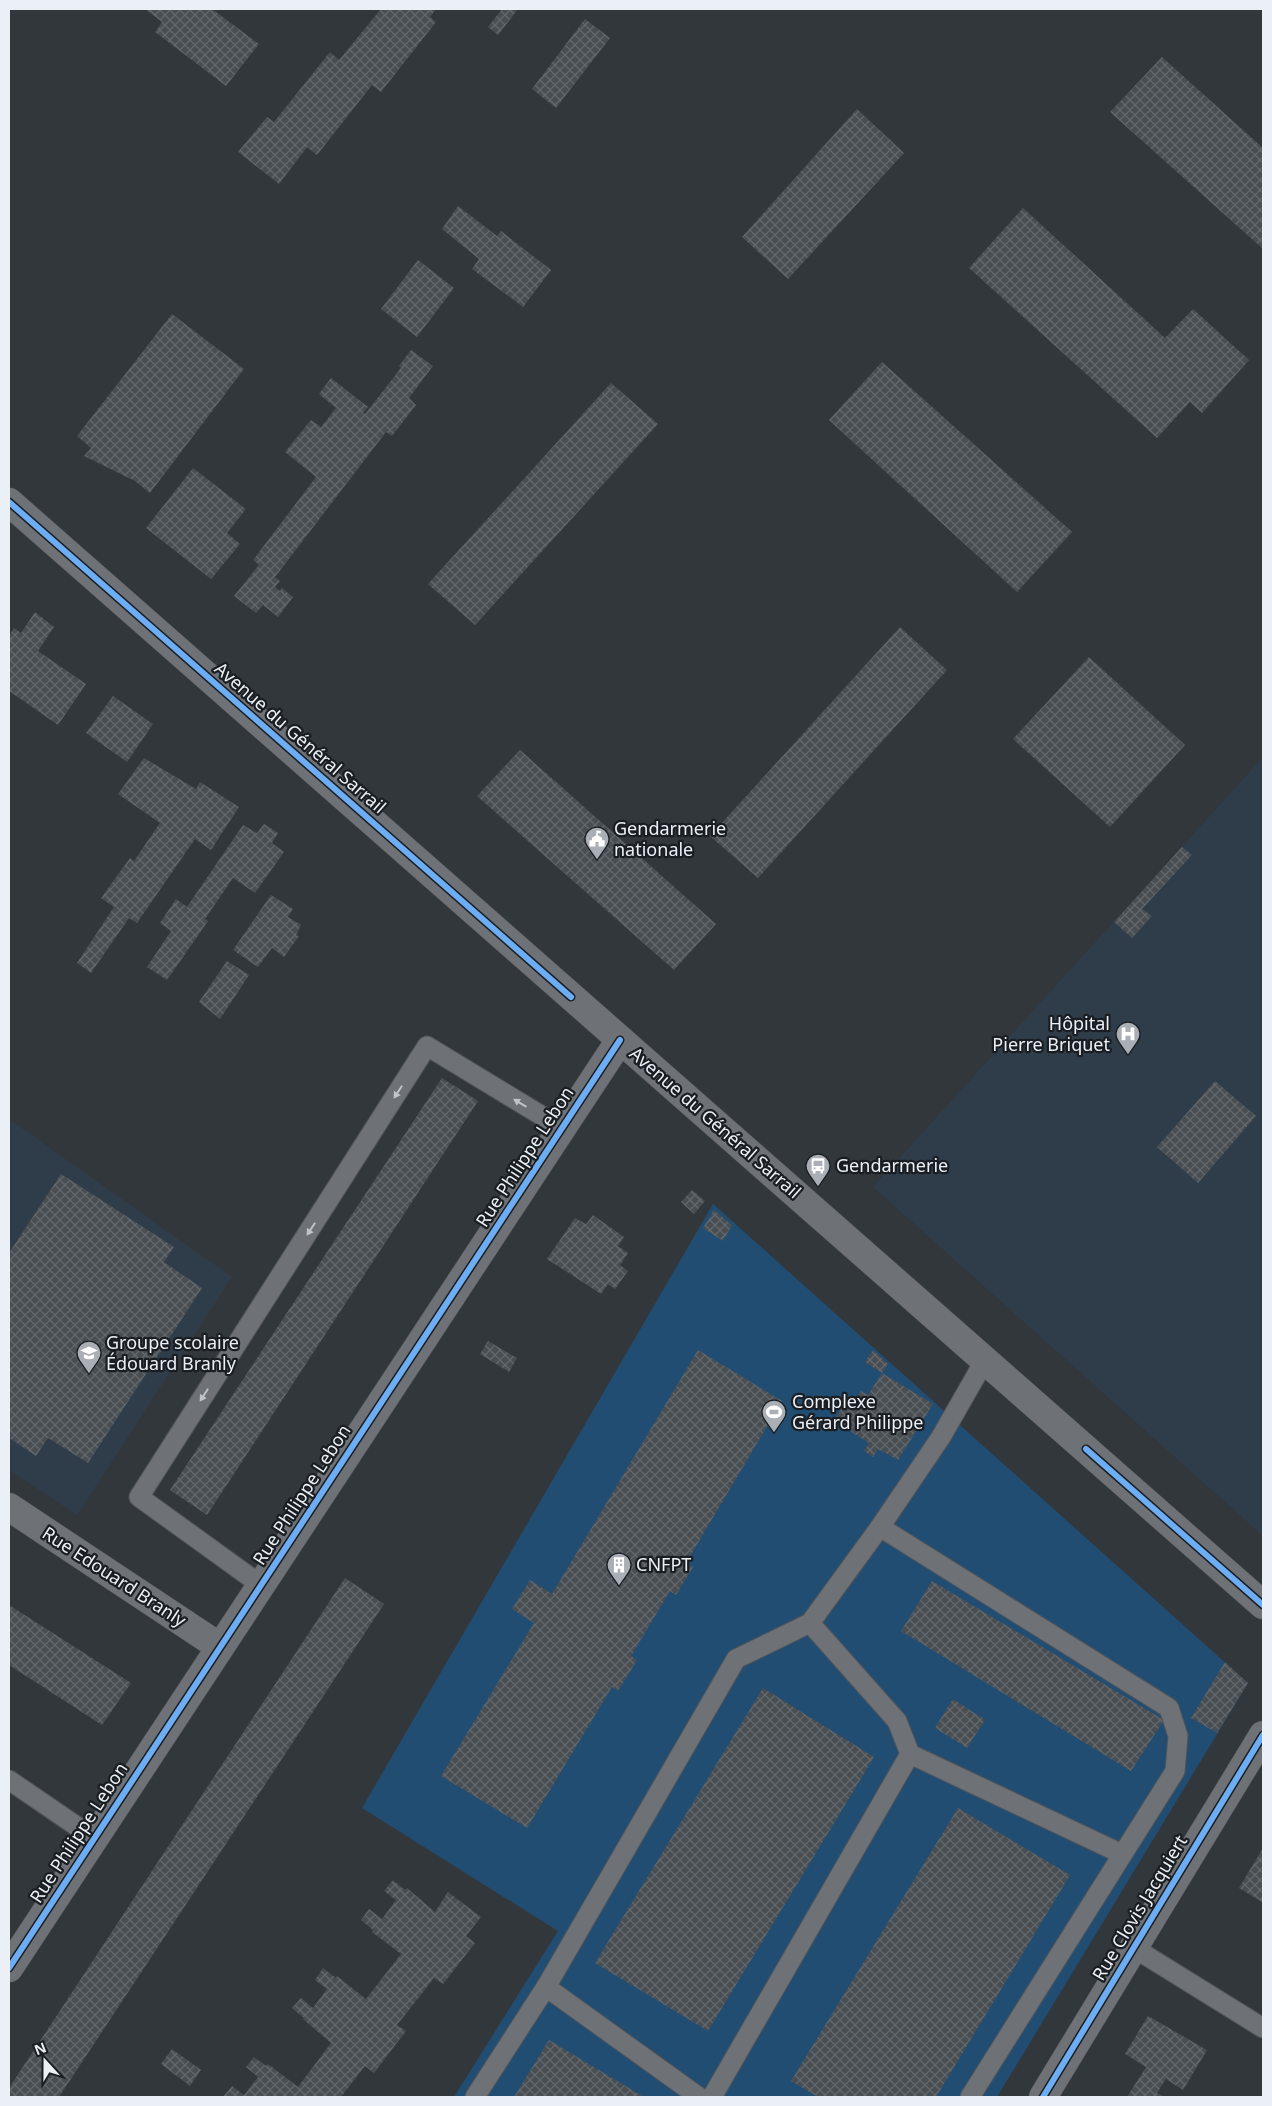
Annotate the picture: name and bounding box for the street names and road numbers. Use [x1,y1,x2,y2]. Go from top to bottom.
street label: Avenue du Général Sarrail [210,656,391,818]
street label: Avenue du Général Sarrail [625,1041,806,1203]
street label: Rue Philippe Lebon [470,1082,579,1231]
street label: Rue Philippe Lebon [247,1420,356,1569]
street label: Rue Edouard Branly [38,1521,192,1632]
street label: Rue Philippe Lebon [24,1758,133,1907]
street label: Rue Clovis Jacquiert [1086,1830,1192,1985]

